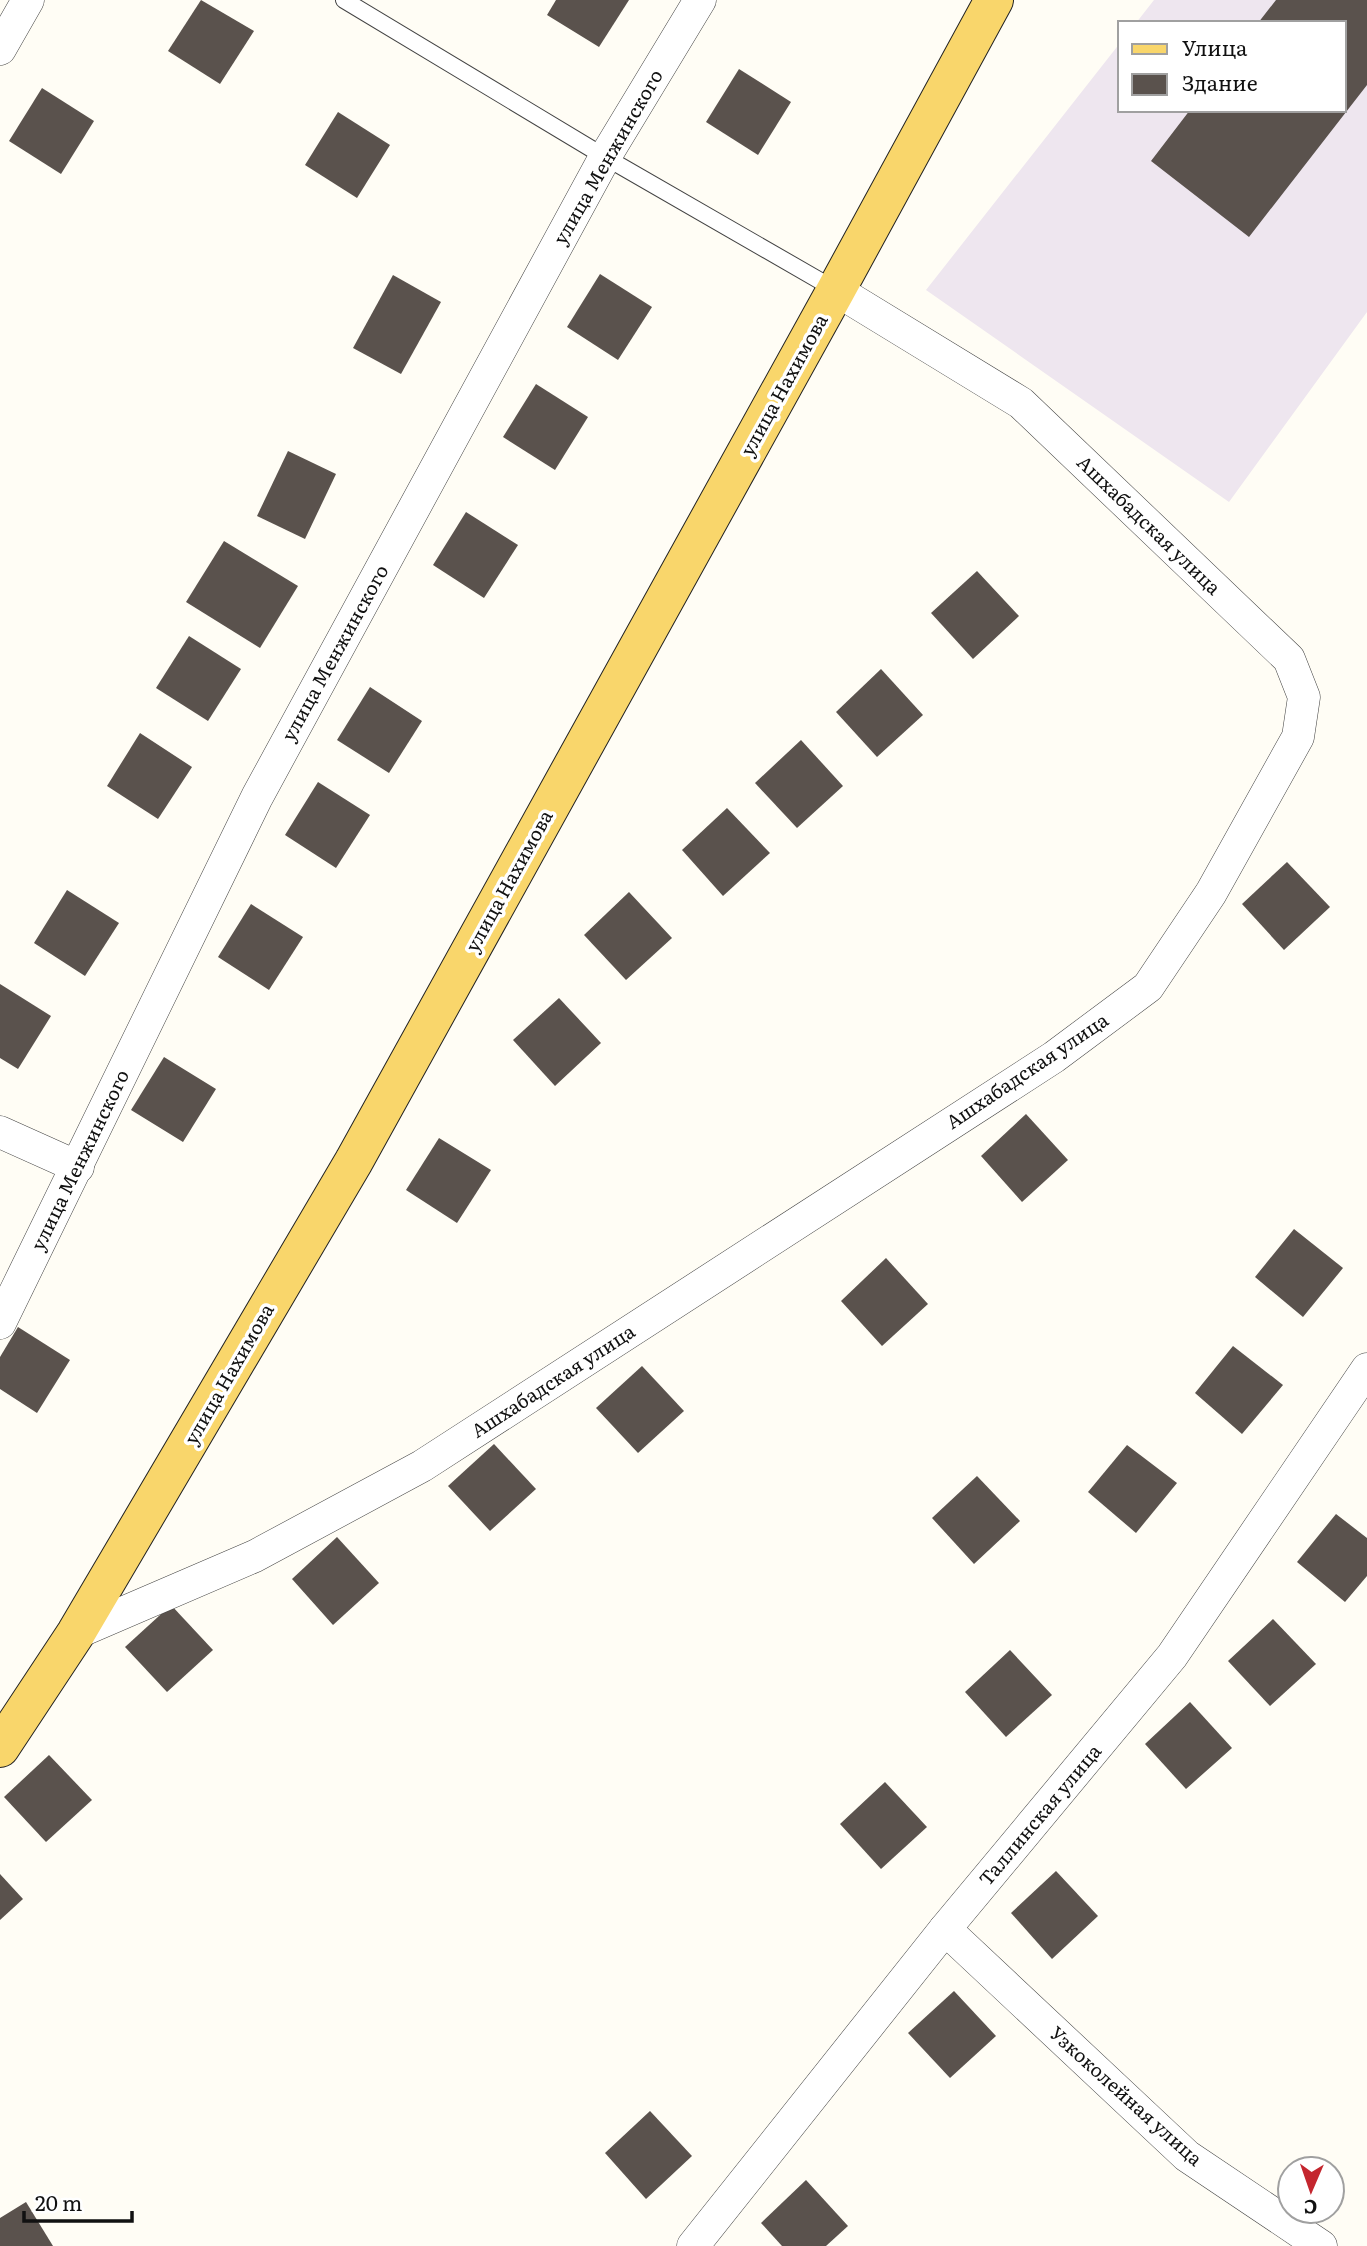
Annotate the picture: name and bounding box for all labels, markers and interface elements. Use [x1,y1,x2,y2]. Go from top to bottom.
legend [1118,21,1346,112]
text: Улица [1182,31,1248,62]
street label: улица Менжинского [545,64,669,249]
text: Здание [1182,66,1258,97]
street label: улица Нахимова [732,308,834,461]
street label: Ашхабадская улица [1071,448,1228,601]
street label: улица Менжинского [274,559,394,746]
street label: улица Нахимова [457,804,559,957]
street label: Ашхабадская улица [940,1005,1114,1135]
street label: улица Менжинского [23,1064,135,1255]
street label: улица Нахимова [176,1297,280,1449]
street label: Ашхабадская улица [465,1316,641,1444]
street label: Таллинская улица [972,1737,1107,1891]
street label: Узкоколейная улица [1044,2019,1210,2172]
north arrow [1276,2155,1346,2225]
scale bar [24,2180,133,2224]
text: 20 m [35,2186,82,2217]
text: С [1303,2194,1318,2222]

